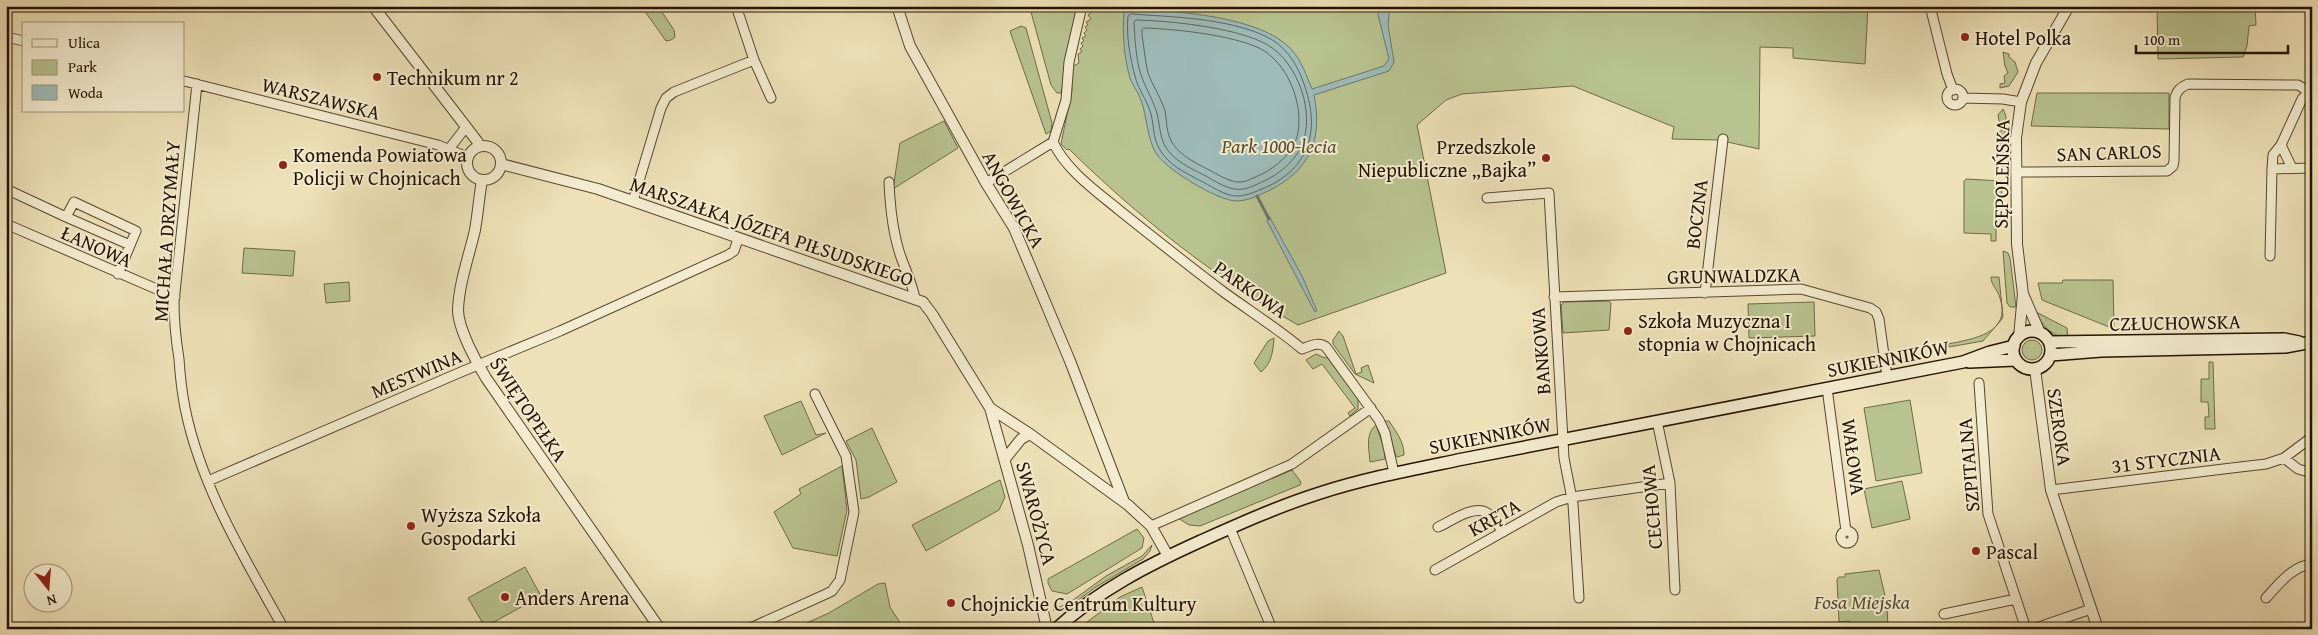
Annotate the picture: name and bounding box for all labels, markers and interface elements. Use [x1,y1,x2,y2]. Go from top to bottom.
legend [22,22,185,112]
scale bar [2136,22,2288,54]
place label: Hotel Polka [1975,23,2072,52]
text: 100 m [2143,29,2181,50]
marker: Hotel Polka [1959,31,1971,43]
text: Ulica [68,32,100,53]
text: Park [68,56,97,77]
place label: Technikum nr 2 [387,63,519,92]
street label: WARSZAWSKA [259,69,383,127]
marker: Technikum nr 2 [371,71,383,83]
text: Woda [68,82,103,103]
street label: SĘPOLEŃSKA [1986,119,2016,229]
park label: Park 1000-lecia [1221,131,1337,160]
place label: Przedszkole Niepubliczne „Bajka” [1358,132,1536,184]
street label: SAN CARLOS [2056,136,2162,168]
street label: MICHAŁA DRZYMAŁY [145,139,187,323]
place label: Komenda Powiatowa Policji w Chojnicach [293,140,467,192]
street label: ANGOWICKA [975,145,1053,253]
marker: Przedszkole Niepubliczne „Bajka” [1540,152,1552,164]
marker: Komenda Powiatowa Policji w Chojnicach [277,159,289,171]
street label: MARSZAŁKA JÓZEFA PIŁSUDSKIEGO [626,169,918,293]
street label: BOCZNA [1677,177,1715,251]
street label: ŁANOWA [57,218,137,274]
street label: PARKOWA [1208,253,1294,325]
street label: GRUNWALDZKA [1667,259,1801,291]
street label: BANKOWA [1522,306,1558,396]
place label: Szkoła Muzyczna I stopnia w Chojnicach [1638,306,1816,358]
street label: CZŁUCHOWSKA [2109,306,2241,338]
marker: Szkoła Muzyczna I stopnia w Chojnicach [1622,325,1634,337]
street label: SUKIENNIKÓW [1824,332,1952,384]
street label: MESTWINA [366,341,466,405]
street label: ŚWIĘTOPEŁKA [483,351,575,467]
street label: SZEROKA [2040,386,2080,468]
street label: SUKIENNIKÓW [1426,409,1554,461]
street label: WAŁOWA [1835,417,1873,497]
street label: SZPITALNA [1949,417,1987,513]
street label: 31 STYCZNIA [2110,438,2222,480]
street label: SWAROŻYCA [1009,458,1065,568]
street label: CECHOWA [1633,463,1669,551]
street label: KRĘTA [1463,491,1525,543]
place label: Wyższa Szkoła Gospodarki [421,500,542,552]
marker: Wyższa Szkoła Gospodarki [405,520,417,532]
place label: Pascal [1986,537,2038,566]
marker: Pascal [1970,545,1982,557]
north arrow [22,562,72,612]
place label: Anders Arena [515,583,630,612]
park label: Fosa Miejska [1813,587,1911,616]
place label: Chojnickie Centrum Kultury [961,589,1196,618]
text: N [44,590,59,612]
marker: Anders Arena [499,591,511,603]
marker: Chojnickie Centrum Kultury [945,597,957,609]

